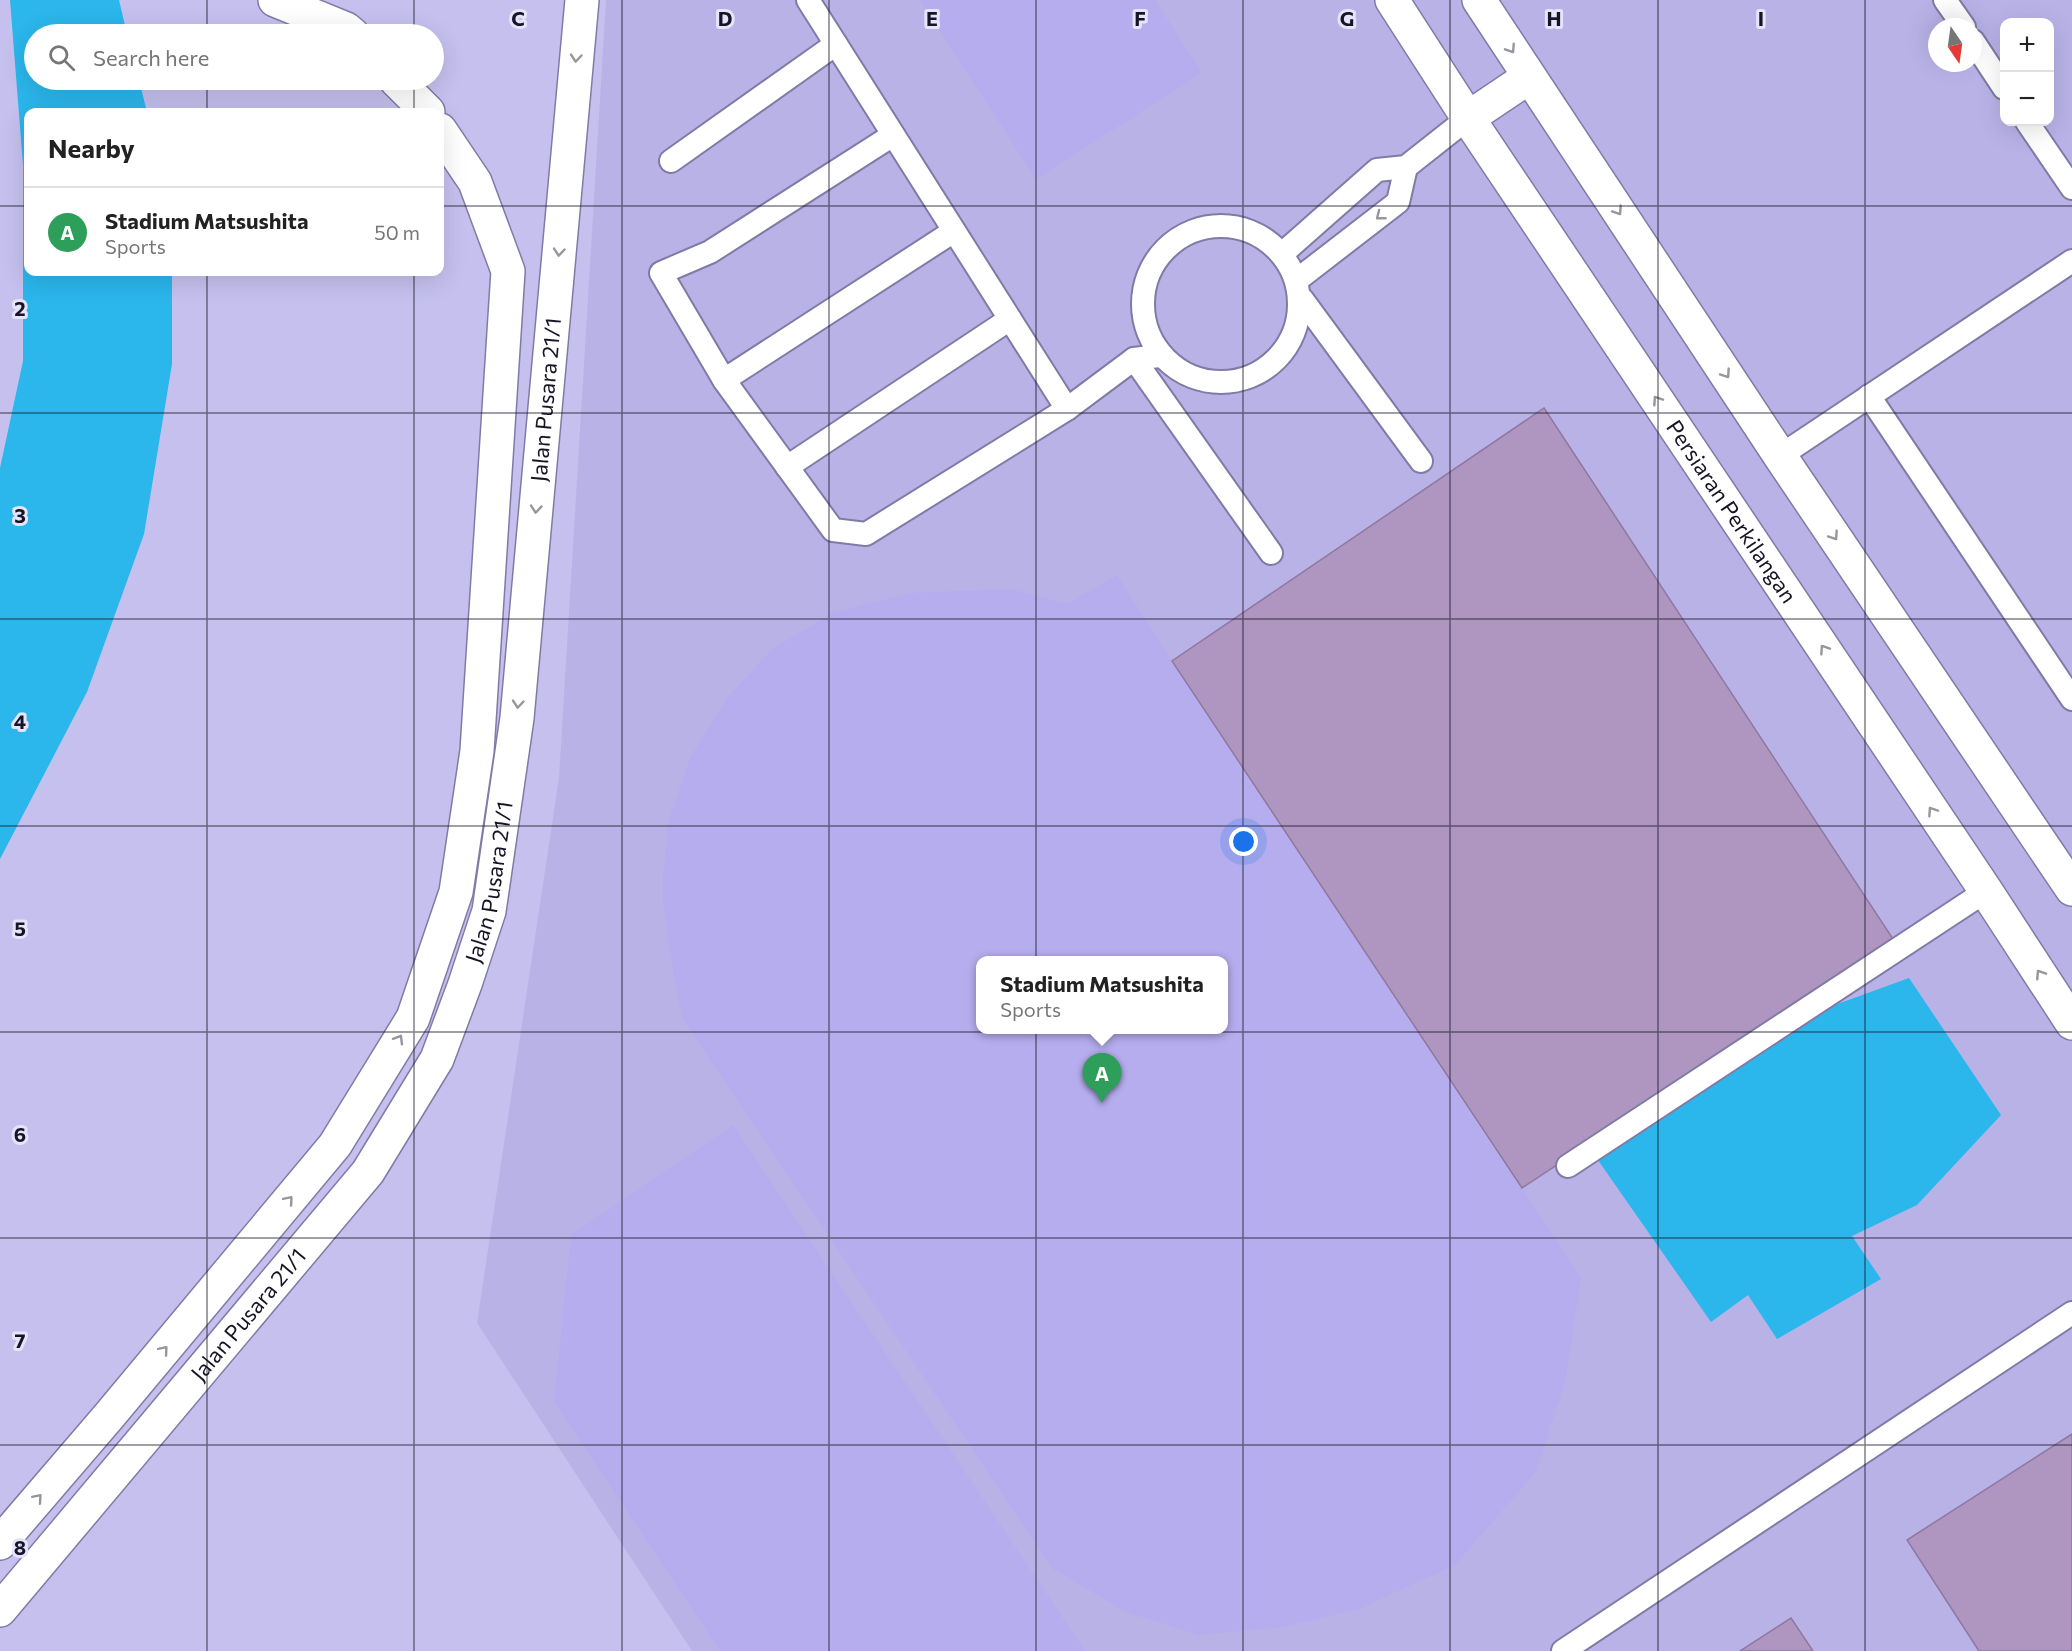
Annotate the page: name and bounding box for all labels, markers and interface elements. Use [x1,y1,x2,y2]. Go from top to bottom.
text: C [511,6,525,30]
text: D [718,6,732,30]
text: E [926,6,938,30]
text: F [1134,6,1146,30]
text: G [1340,6,1354,30]
text: H [1547,6,1562,30]
text: I [1758,6,1764,30]
north arrow [1928,18,1982,72]
map controls [2000,18,2054,126]
button: + [2000,18,2054,72]
search box [24,24,444,90]
icon: search [45,41,78,74]
one-way arrow [1504,42,1515,53]
text: Search here [93,44,209,71]
one-way arrow [570,54,583,63]
button: − [2000,72,2054,126]
text: Nearby [48,132,135,163]
one-way arrow [1611,205,1622,216]
text: Stadium Matsushita [105,207,309,234]
one-way arrow [1376,209,1387,220]
text: A [60,220,75,244]
text: 50 m [374,220,420,244]
text: Sports [105,234,166,258]
one-way arrow [553,248,566,257]
text: 2 [14,296,26,320]
street label: Jalan Pusara 21/1 [524,316,566,483]
one-way arrow [1719,367,1730,378]
one-way arrow [1652,396,1664,406]
street label: Persiaran Perkilangan [1661,415,1803,608]
text: 3 [14,503,26,527]
one-way arrow [530,505,543,514]
one-way arrow [1827,530,1839,540]
one-way arrow [1820,645,1831,656]
one-way arrow [512,699,525,708]
text: 4 [14,709,26,733]
street label: Jalan Pusara 21/1 [459,799,518,966]
one-way arrow [1928,807,1939,818]
your location [1229,827,1258,856]
text: 5 [14,916,26,940]
popup [976,956,1228,1034]
text: Stadium Matsushita [1000,970,1204,997]
one-way arrow [2036,970,2047,981]
text: Sports [1000,997,1061,1021]
one-way arrow [392,1035,404,1045]
pin: A [1082,1054,1122,1103]
text: 6 [14,1122,26,1146]
one-way arrow [282,1196,293,1207]
street label: Jalan Pusara 21/1 [185,1242,311,1386]
text: 7 [15,1328,26,1352]
one-way arrow [157,1346,168,1357]
one-way arrow [31,1494,42,1505]
text: 8 [14,1535,26,1559]

